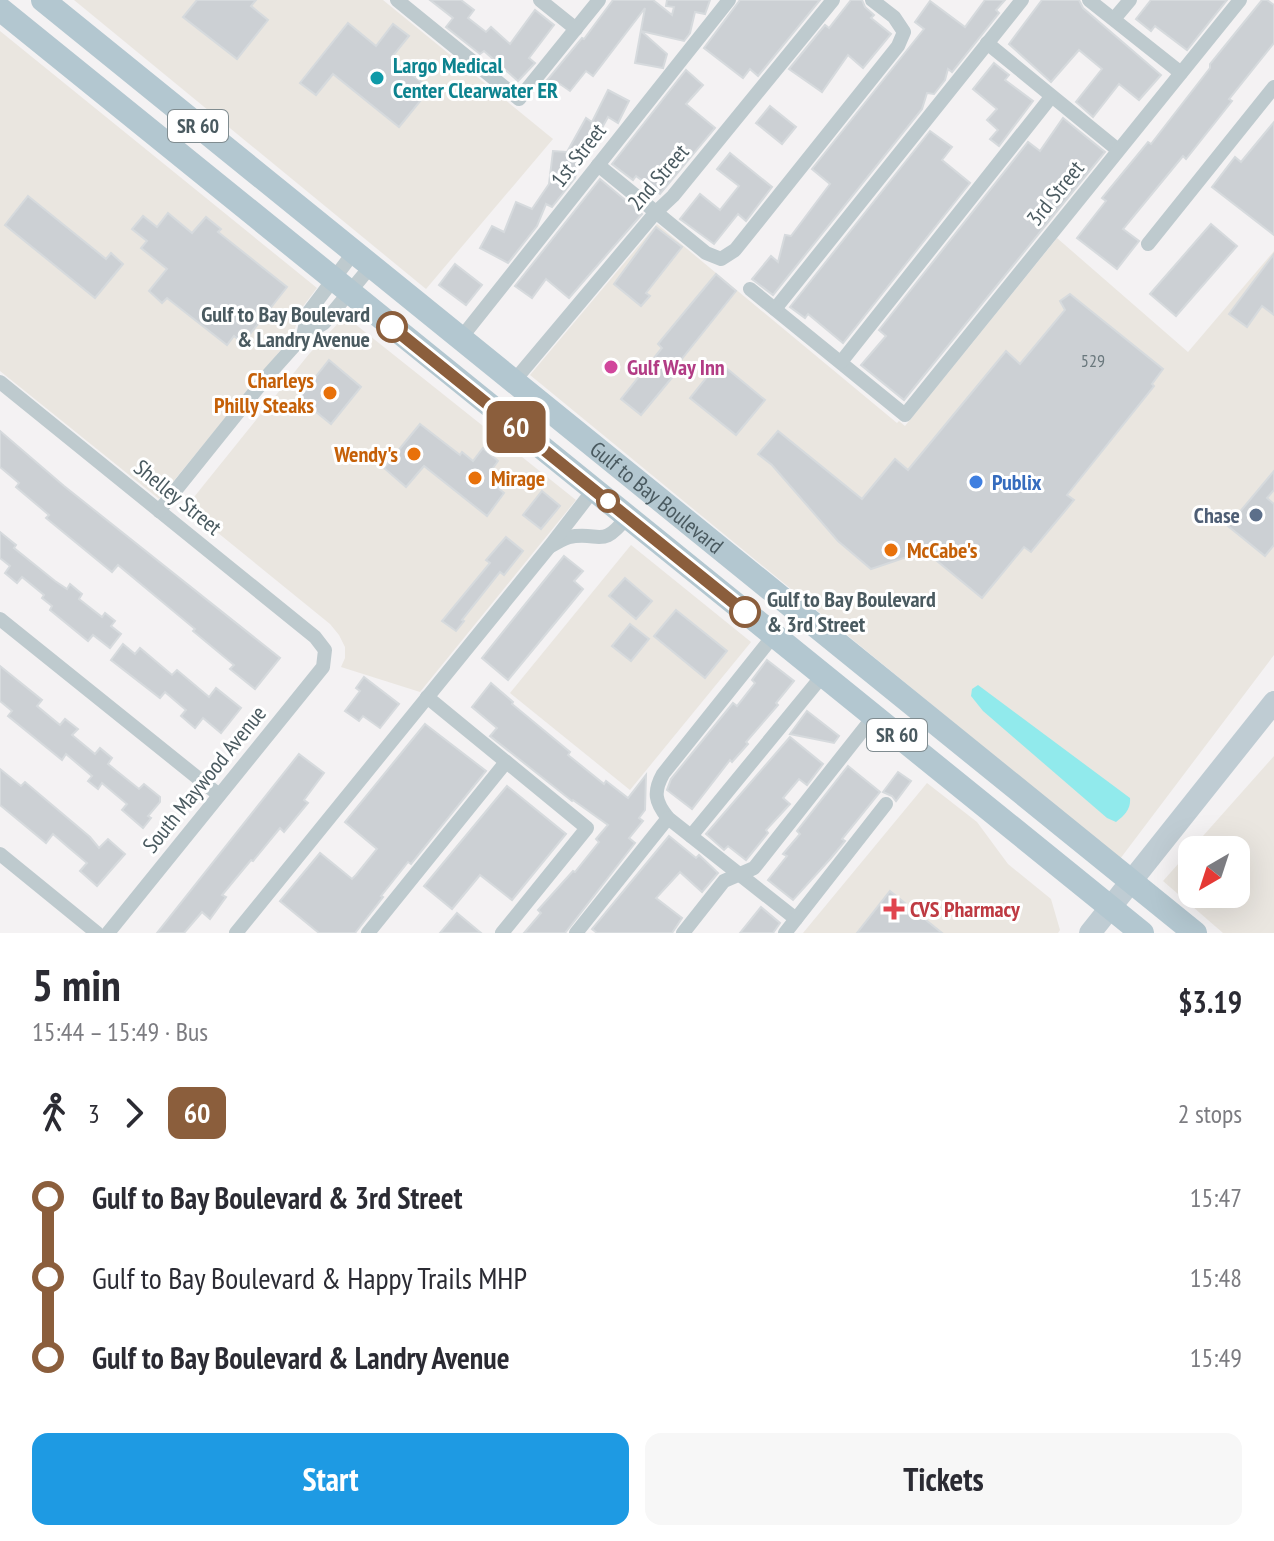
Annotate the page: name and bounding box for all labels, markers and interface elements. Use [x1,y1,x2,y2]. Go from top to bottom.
place label: Largo Medical Center Clearwater ER [393,51,558,104]
marker: Largo Medical Center Clearwater ER [368,69,386,87]
road number: SR 60 [168,110,228,142]
street label: 1st Street [544,117,612,193]
street label: 2nd Street [621,138,695,216]
street label: 3rd Street [1020,155,1090,231]
place label: Gulf to Bay Boulevard & Landry Avenue [201,300,370,353]
marker: Gulf to Bay Boulevard & Landry Avenue [377,312,407,342]
house number: 529 [1081,349,1105,372]
place label: Gulf Way Inn [627,353,725,381]
marker: Gulf Way Inn [602,358,620,376]
place label: Charleys Philly Steaks [214,366,314,419]
marker: Charleys Philly Steaks [321,384,339,402]
line badge: 60 [480,401,552,453]
text: 60 [503,408,529,445]
street label: Gulf to Bay Boulevard [585,435,729,560]
place label: Wendy's [333,440,398,468]
marker: Wendy's [405,445,423,463]
street label: Shelley Street [128,453,228,541]
place label: Mirage [491,464,545,492]
place label: Publix [992,468,1042,496]
marker: Mirage [466,469,484,487]
marker: Publix [967,473,985,491]
unlabelled marker [597,490,619,512]
place label: Chase [1194,501,1240,529]
marker: Chase [1247,506,1265,524]
place label: McCabe's [907,536,978,564]
marker: McCabe's [882,541,900,559]
place label: Gulf to Bay Boulevard & 3rd Street [767,585,936,638]
marker: Gulf to Bay Boulevard & 3rd Street [730,597,760,627]
street label: South Maywood Avenue [136,700,272,858]
road number: SR 60 [867,719,927,751]
north arrow [1178,836,1250,908]
map controls [1178,836,1250,908]
place label: CVS Pharmacy [910,895,1021,923]
marker: CVS Pharmacy [885,900,903,918]
text: 5 min [32,956,121,1013]
text: $3.19 [1178,982,1242,1021]
text: 15:44 – 15:49 · Bus [32,1015,208,1048]
icon: walk [32,1091,76,1135]
icon: forward [112,1091,156,1135]
text: 60 [184,1094,210,1131]
text: 3 [88,1097,100,1130]
text: 2 stops [1178,1097,1242,1130]
text: Gulf to Bay Boulevard & 3rd Street [92,1178,462,1217]
text: 15:47 [1190,1181,1242,1214]
text: Gulf to Bay Boulevard & Happy Trails MHP [92,1258,527,1297]
text: 15:48 [1190,1261,1242,1294]
text: Gulf to Bay Boulevard & Landry Avenue [92,1338,510,1377]
text: 15:49 [1190,1341,1242,1374]
button: Start [32,1433,629,1525]
button: Tickets [645,1433,1242,1525]

